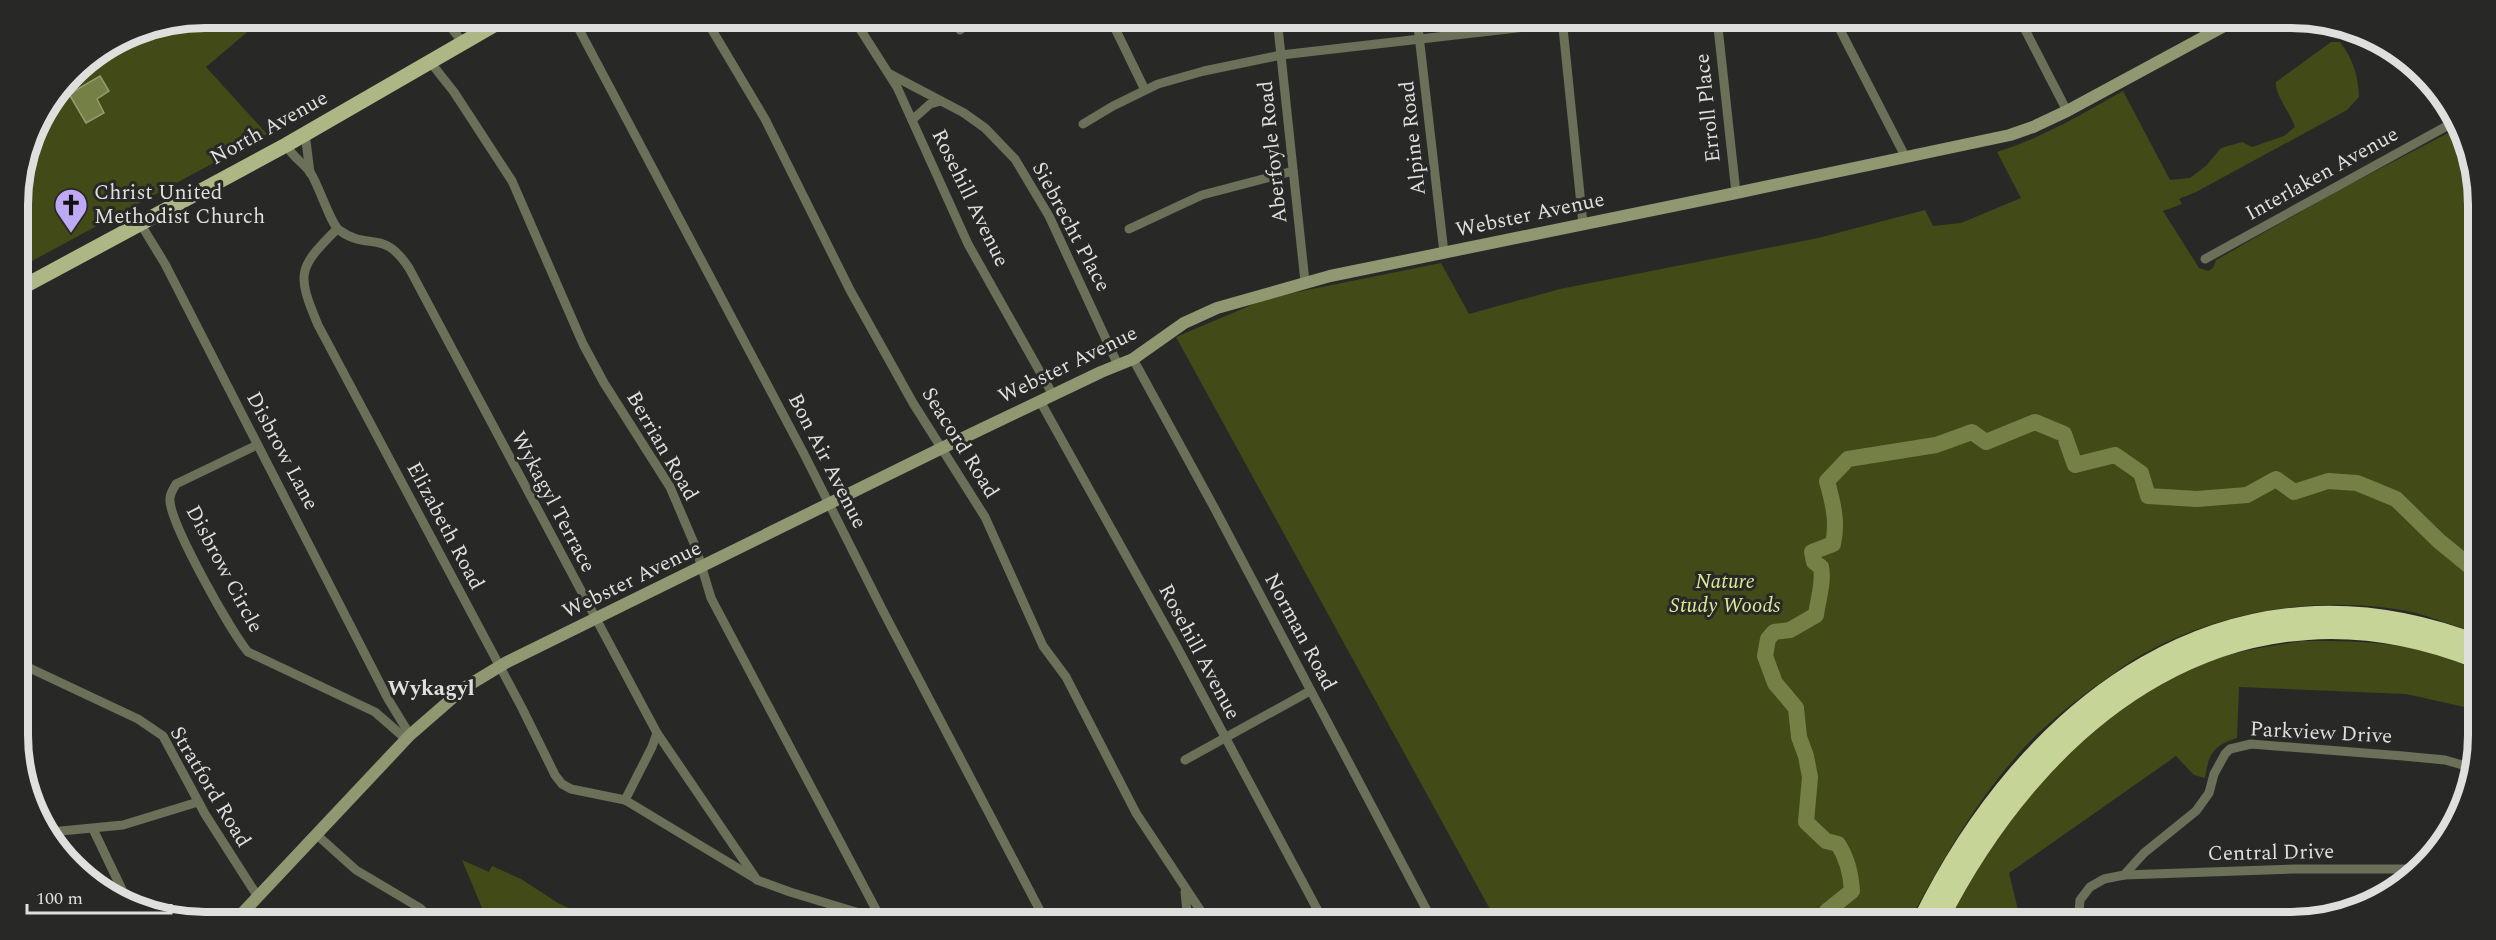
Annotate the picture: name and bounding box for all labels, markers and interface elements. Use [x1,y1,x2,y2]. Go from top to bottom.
street label: Erroll Place [1686,52,1730,164]
street label: Aberfoyle Road [1250,79,1296,225]
street label: Alpine Road [1391,79,1435,197]
street label: North Avenue [204,82,334,174]
street label: Interlaken Avenue [2239,119,2405,229]
street label: Rosehill Avenue [923,124,1017,272]
street label: Siebrecht Place [1023,156,1119,298]
place label: Christ United Methodist Church [94,177,265,233]
street label: Webster Avenue [1453,184,1607,246]
church icon: Christ United Methodist Church [53,187,89,234]
street label: Webster Avenue [993,317,1143,413]
street label: Seacord Road [913,381,1007,505]
street label: Berrian Road [618,385,706,507]
street label: Disbrow Lane [237,386,327,516]
street label: Bon Air Avenue [779,388,875,534]
street label: Wykagyl Terrace [502,426,604,578]
street label: Elizabeth Road [398,456,492,596]
street label: Disbrow Circle [177,499,271,639]
street label: Webster Avenue [557,532,707,628]
park label: Nature Study Woods [1669,566,1781,622]
street label: Norman Road [1255,567,1345,697]
street label: Rosehill Avenue [1150,578,1248,726]
district label: Wykagyl [387,672,475,705]
street label: Parkview Drive [2249,713,2393,753]
street label: Stratford Road [161,720,259,854]
street label: Central Drive [2207,836,2335,870]
scale bar [27,877,171,915]
text: 100 m [36,885,83,912]

